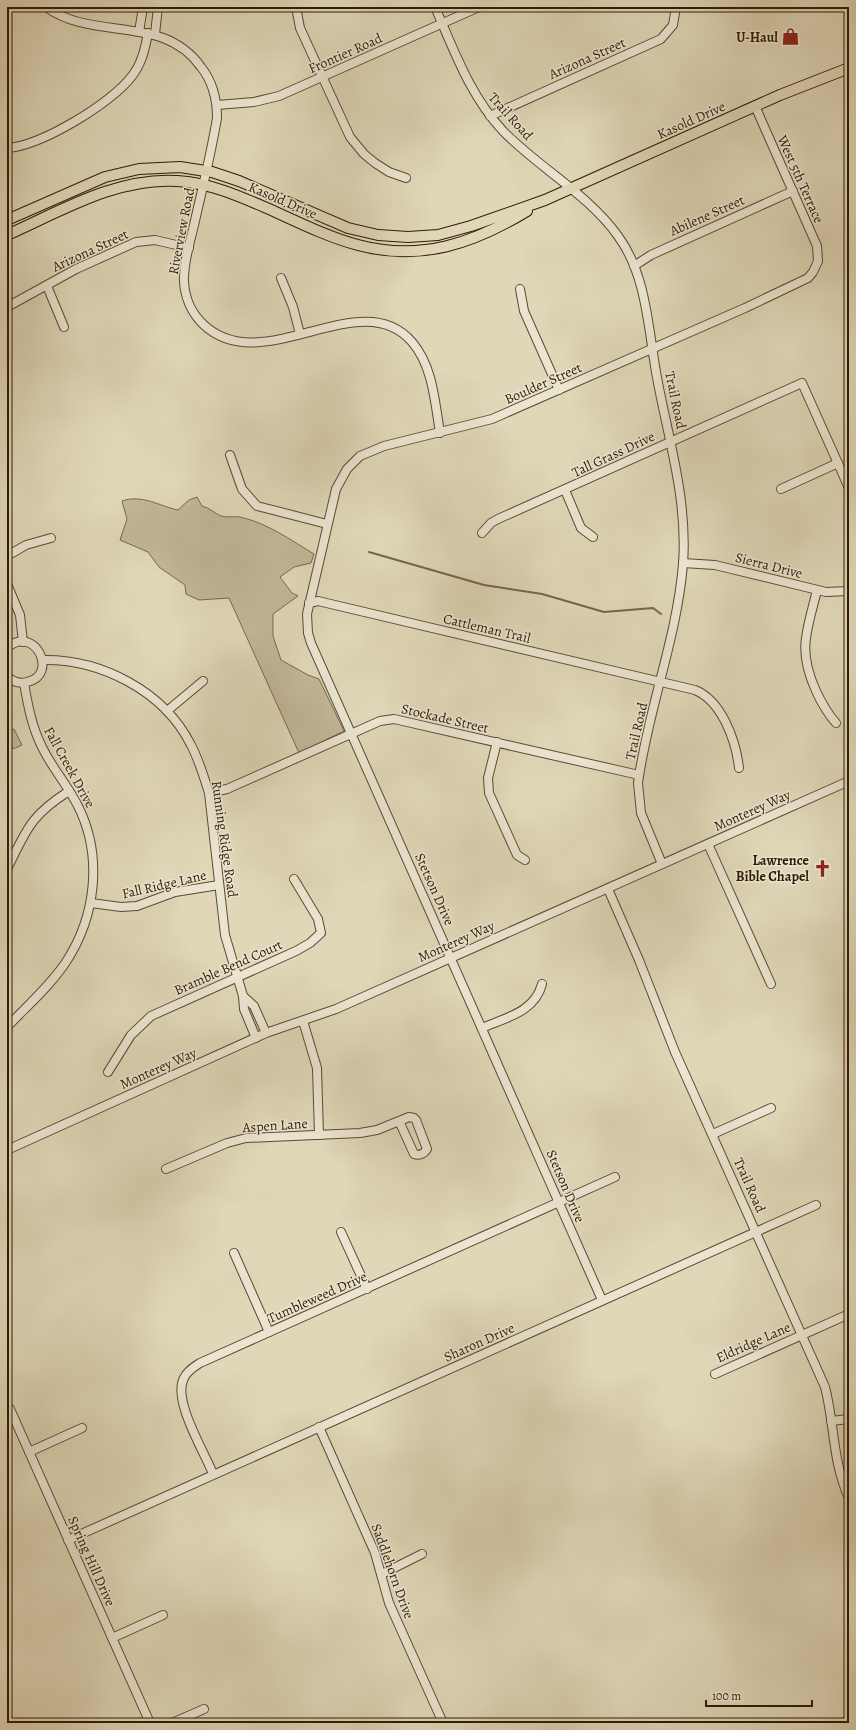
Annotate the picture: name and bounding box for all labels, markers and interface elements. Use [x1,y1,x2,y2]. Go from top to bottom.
shop icon: U-Haul [781,27,801,47]
place label: U-Haul [736,28,778,47]
street label: Frontier Road [305,29,386,78]
street label: Arizona Street [545,33,629,84]
street label: Trail Road [484,88,537,145]
street label: Kasold Drive [654,97,728,144]
street label: West 5th Terrace [772,131,828,226]
street label: Kasold Drive [246,177,320,223]
street label: Riverview Road [164,185,199,276]
street label: Abilene Street [666,190,748,241]
street label: Arizona Street [48,224,132,277]
street label: Boulder Street [502,358,585,409]
street label: Trail Road [660,370,691,431]
street label: Tall Grass Drive [569,427,658,482]
street label: Sierra Drive [733,548,805,583]
street label: Cattleman Trail [441,609,533,648]
street label: Stockade Street [399,699,491,738]
street label: Trail Road [621,700,652,762]
street label: Fall Creek Drive [39,723,100,811]
street label: Running Ridge Road [207,780,242,899]
street label: Monterey Way [711,785,794,836]
street label: Stetson Drive [410,850,459,928]
place label: Lawrence Bible Chapel [736,851,810,886]
church icon: Lawrence Bible Chapel [812,858,832,878]
street label: Fall Ridge Lane [120,866,208,903]
street label: Monterey Way [415,916,498,967]
street label: Bramble Bend Court [171,935,286,1000]
street label: Monterey Way [117,1043,200,1094]
street label: Aspen Lane [241,1114,308,1137]
street label: Stetson Drive [542,1147,589,1226]
street label: Trail Road [729,1155,770,1216]
street label: Tumbleweed Drive [264,1267,370,1328]
street label: Sharon Drive [441,1318,517,1366]
street label: Eldridge Lane [713,1318,793,1367]
street label: Spring Hill Drive [63,1513,120,1609]
street label: Saddlehorn Drive [366,1521,419,1621]
scale bar [706,1682,812,1708]
text: 100 m [712,1688,741,1704]

